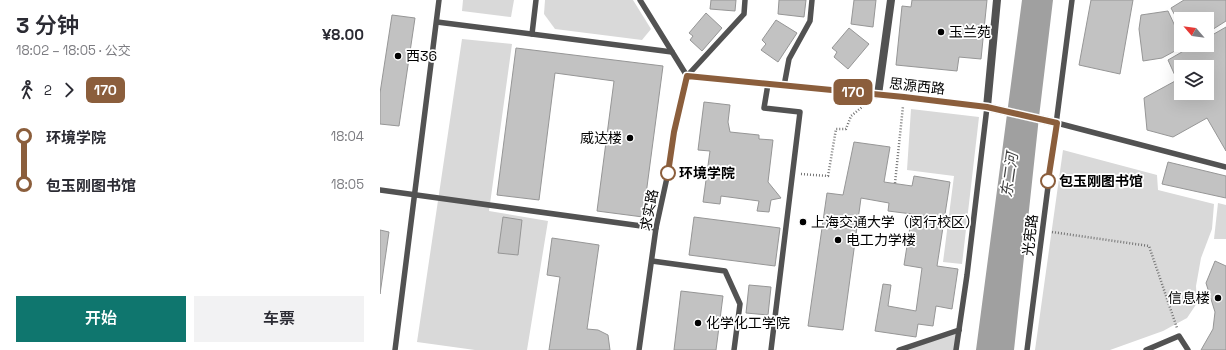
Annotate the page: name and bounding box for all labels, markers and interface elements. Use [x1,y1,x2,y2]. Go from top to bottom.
text: 3 分钟 [16,11,79,39]
north arrow [1174,12,1214,52]
map controls [1174,12,1214,100]
place label: 玉兰苑 [949,23,991,41]
text: ¥8.00 [322,25,364,44]
marker: 玉兰苑 [936,27,946,37]
text: 18:02 – 18:05 · 公交 [16,42,131,59]
place label: 西36 [406,47,437,65]
marker: 西36 [393,51,403,61]
button: layers [1174,60,1214,100]
street label: 思源西路 [888,74,946,98]
icon: walk [16,79,38,101]
icon: forward [58,79,80,101]
line badge: 170 [830,79,876,105]
text: 170 [94,81,117,99]
text: 2 [44,82,52,99]
text: 170 [841,83,865,101]
text: 环境学院 [46,128,106,147]
text: 18:04 [331,128,364,145]
place label: 威达楼 [580,129,622,147]
marker: 威达楼 [625,133,635,143]
water label: 东二河 [996,148,1022,199]
place label: 环境学院 [679,164,735,182]
marker: 环境学院 [660,165,676,181]
place label: 包玉刚图书馆 [1059,172,1143,190]
marker: 包玉刚图书馆 [1040,173,1056,189]
text: 包玉刚图书馆 [46,176,136,195]
text: 18:05 [331,176,364,193]
street label: 求实路 [636,188,662,232]
place label: 上海交通大学（闵行校区） [811,213,979,231]
street label: 光宪路 [1019,213,1041,257]
marker: 上海交通大学（闵行校区） [798,217,808,227]
place label: 电工力学楼 [846,231,916,249]
marker: 电工力学楼 [833,235,843,245]
place label: 信息楼 [1168,289,1210,307]
marker: 信息楼 [1213,293,1223,303]
button: 开始 [16,296,186,342]
button: 车票 [194,296,364,342]
place label: 化学化工学院 [706,314,790,332]
marker: 化学化工学院 [693,318,703,328]

